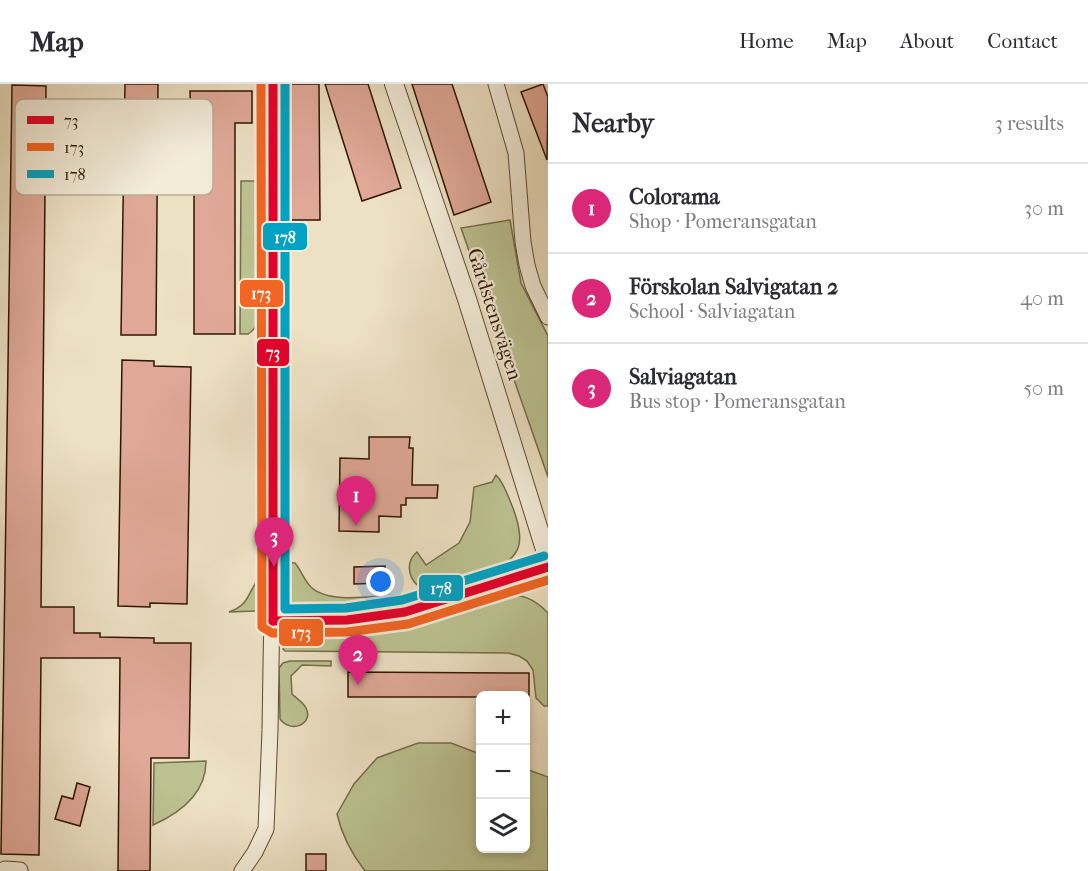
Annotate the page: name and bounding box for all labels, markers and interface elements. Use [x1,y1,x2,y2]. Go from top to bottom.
text: Map [30,25,84,58]
text: Home [739,29,794,53]
text: Map [827,29,867,53]
text: About [900,29,954,53]
text: Contact [987,29,1058,53]
legend [15,99,213,195]
text: Nearby [572,108,654,139]
text: 73 [64,111,78,130]
text: 3 results [995,112,1064,135]
text: 173 [64,138,84,157]
text: 178 [64,165,85,184]
text: Colorama [629,184,720,210]
text: 1 [588,197,595,220]
text: 30 m [1024,197,1064,220]
text: Shop · Pomeransgatan [629,210,817,233]
line badge: 178 [262,222,308,251]
text: 178 [274,228,296,247]
street label: Gårdstensvägen [462,245,527,383]
text: Förskolan Salvigatan 2 [629,274,838,300]
line badge: 173 [239,279,284,308]
text: 173 [251,284,271,304]
text: 2 [586,287,597,310]
text: 40 m [1020,287,1064,310]
text: School · Salviagatan [629,300,795,323]
line badge: 73 [256,338,290,367]
text: 73 [265,343,280,363]
text: Salviagatan [629,364,737,390]
text: 3 [587,377,596,400]
text: 50 m [1023,377,1064,400]
text: Bus stop · Pomeransgatan [629,390,846,413]
pin: 1 [336,476,376,526]
pin: 3 [254,518,294,567]
your location [366,567,395,596]
line badge: 178 [418,574,464,602]
text: 178 [430,579,452,598]
line badge: 173 [278,618,324,647]
text: 173 [291,623,311,643]
pin: 2 [338,636,378,685]
map controls [476,691,530,853]
button: + [476,691,530,745]
button: − [476,745,530,799]
button: layers [476,799,530,853]

